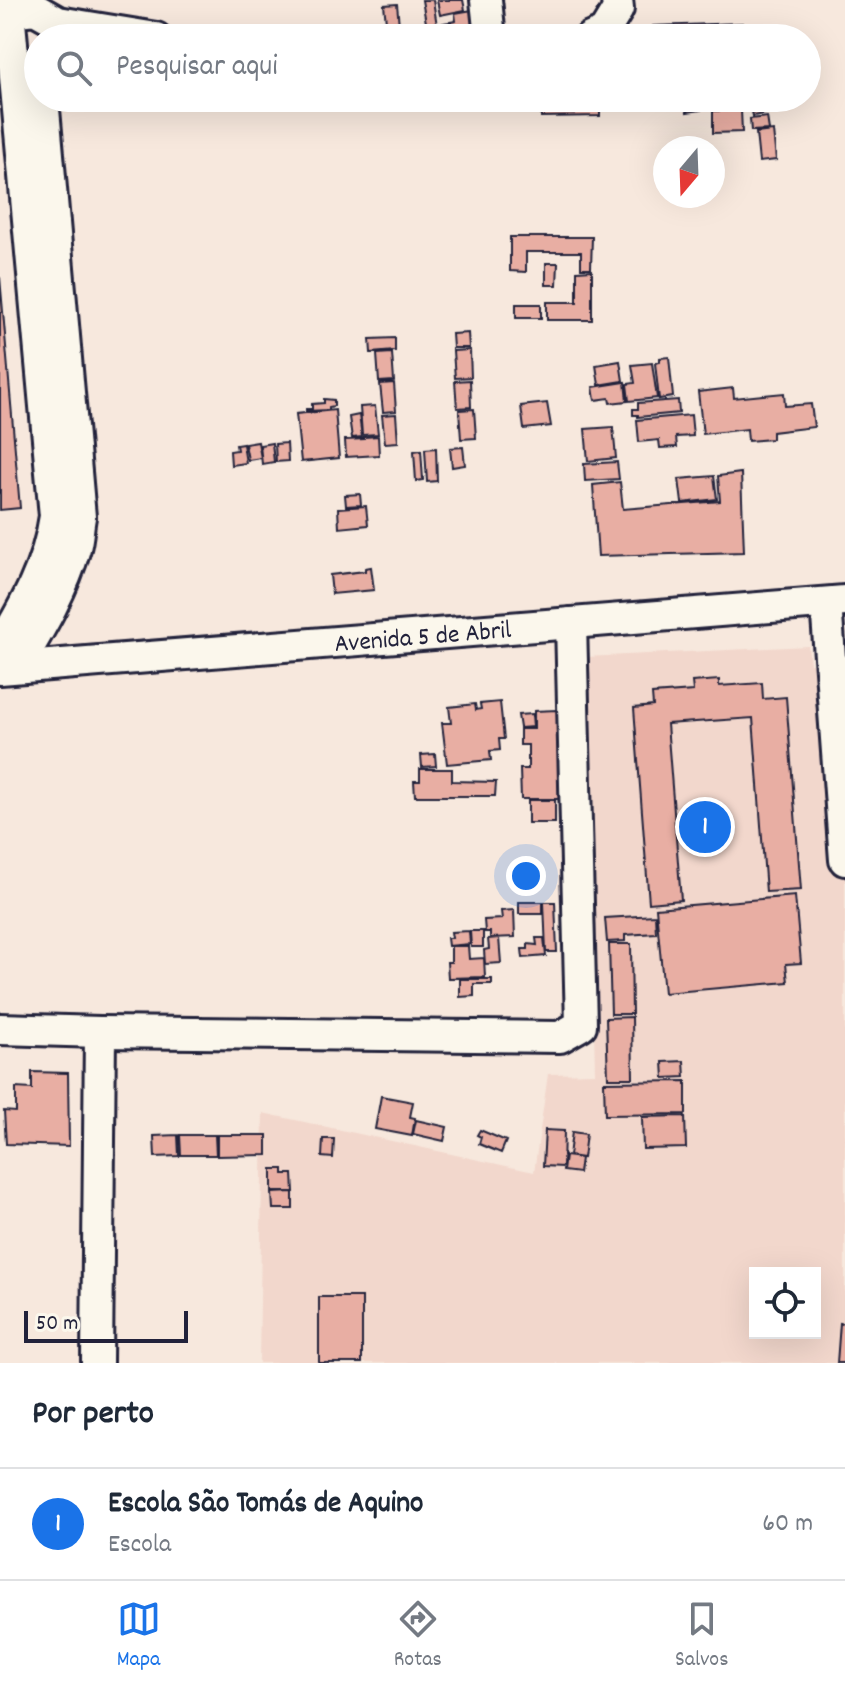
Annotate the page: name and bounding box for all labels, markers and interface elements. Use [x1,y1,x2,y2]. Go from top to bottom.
search box [24,24,821,112]
icon: search [52,46,96,90]
text: Pesquisar aqui [116,47,278,90]
north arrow [653,136,725,208]
street label: Avenida 5 de Abril [333,613,513,664]
pin: 1 [679,797,731,857]
your location [506,856,546,896]
map controls [749,1267,821,1339]
button: locate [749,1267,821,1339]
scale bar [24,1307,188,1343]
text: 50 m [36,1309,78,1340]
text: Por perto [32,1391,154,1440]
text: Escola São Tomás de Aquino [108,1484,423,1527]
text: 1 [55,1506,61,1543]
text: 60 m [762,1506,813,1543]
text: Escola [108,1527,171,1564]
tab: Mapa [117,1597,161,1676]
tab: Rotas [394,1597,442,1676]
tab: Salvos [675,1597,728,1676]

